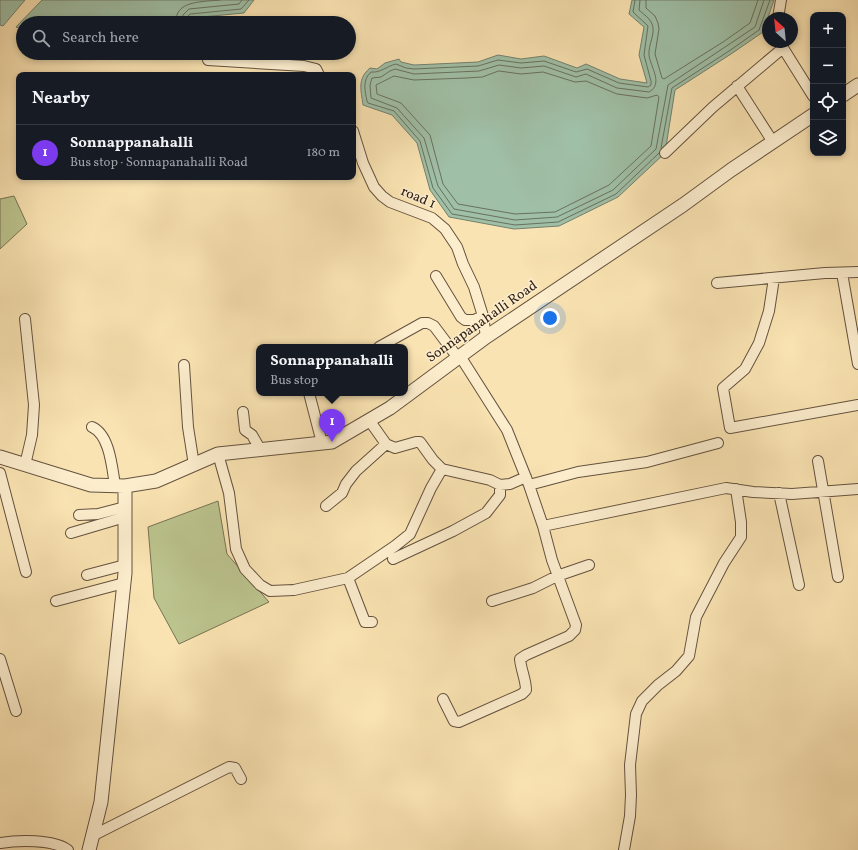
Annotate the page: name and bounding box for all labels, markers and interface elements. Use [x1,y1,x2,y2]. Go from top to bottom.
north arrow [762,12,798,48]
map controls [810,12,846,156]
button: + [810,12,846,48]
search box [16,16,356,60]
icon: search [30,27,52,49]
text: Search here [62,28,139,49]
button: − [810,48,846,84]
button: locate [810,84,846,120]
text: Nearby [32,87,90,110]
button: layers [810,120,846,156]
text: Sonnappanahalli [70,133,193,154]
text: 1 [42,144,48,162]
text: 180 m [306,144,340,162]
text: Bus stop · Sonnapanahalli Road [70,154,248,172]
street label: road 1 [398,182,438,214]
street label: Sonnapanahalli Road [423,276,541,367]
your location [540,308,560,328]
popup [256,344,408,396]
text: Sonnappanahalli [270,351,394,372]
text: Bus stop [270,372,318,390]
pin: 1 [319,409,345,442]

